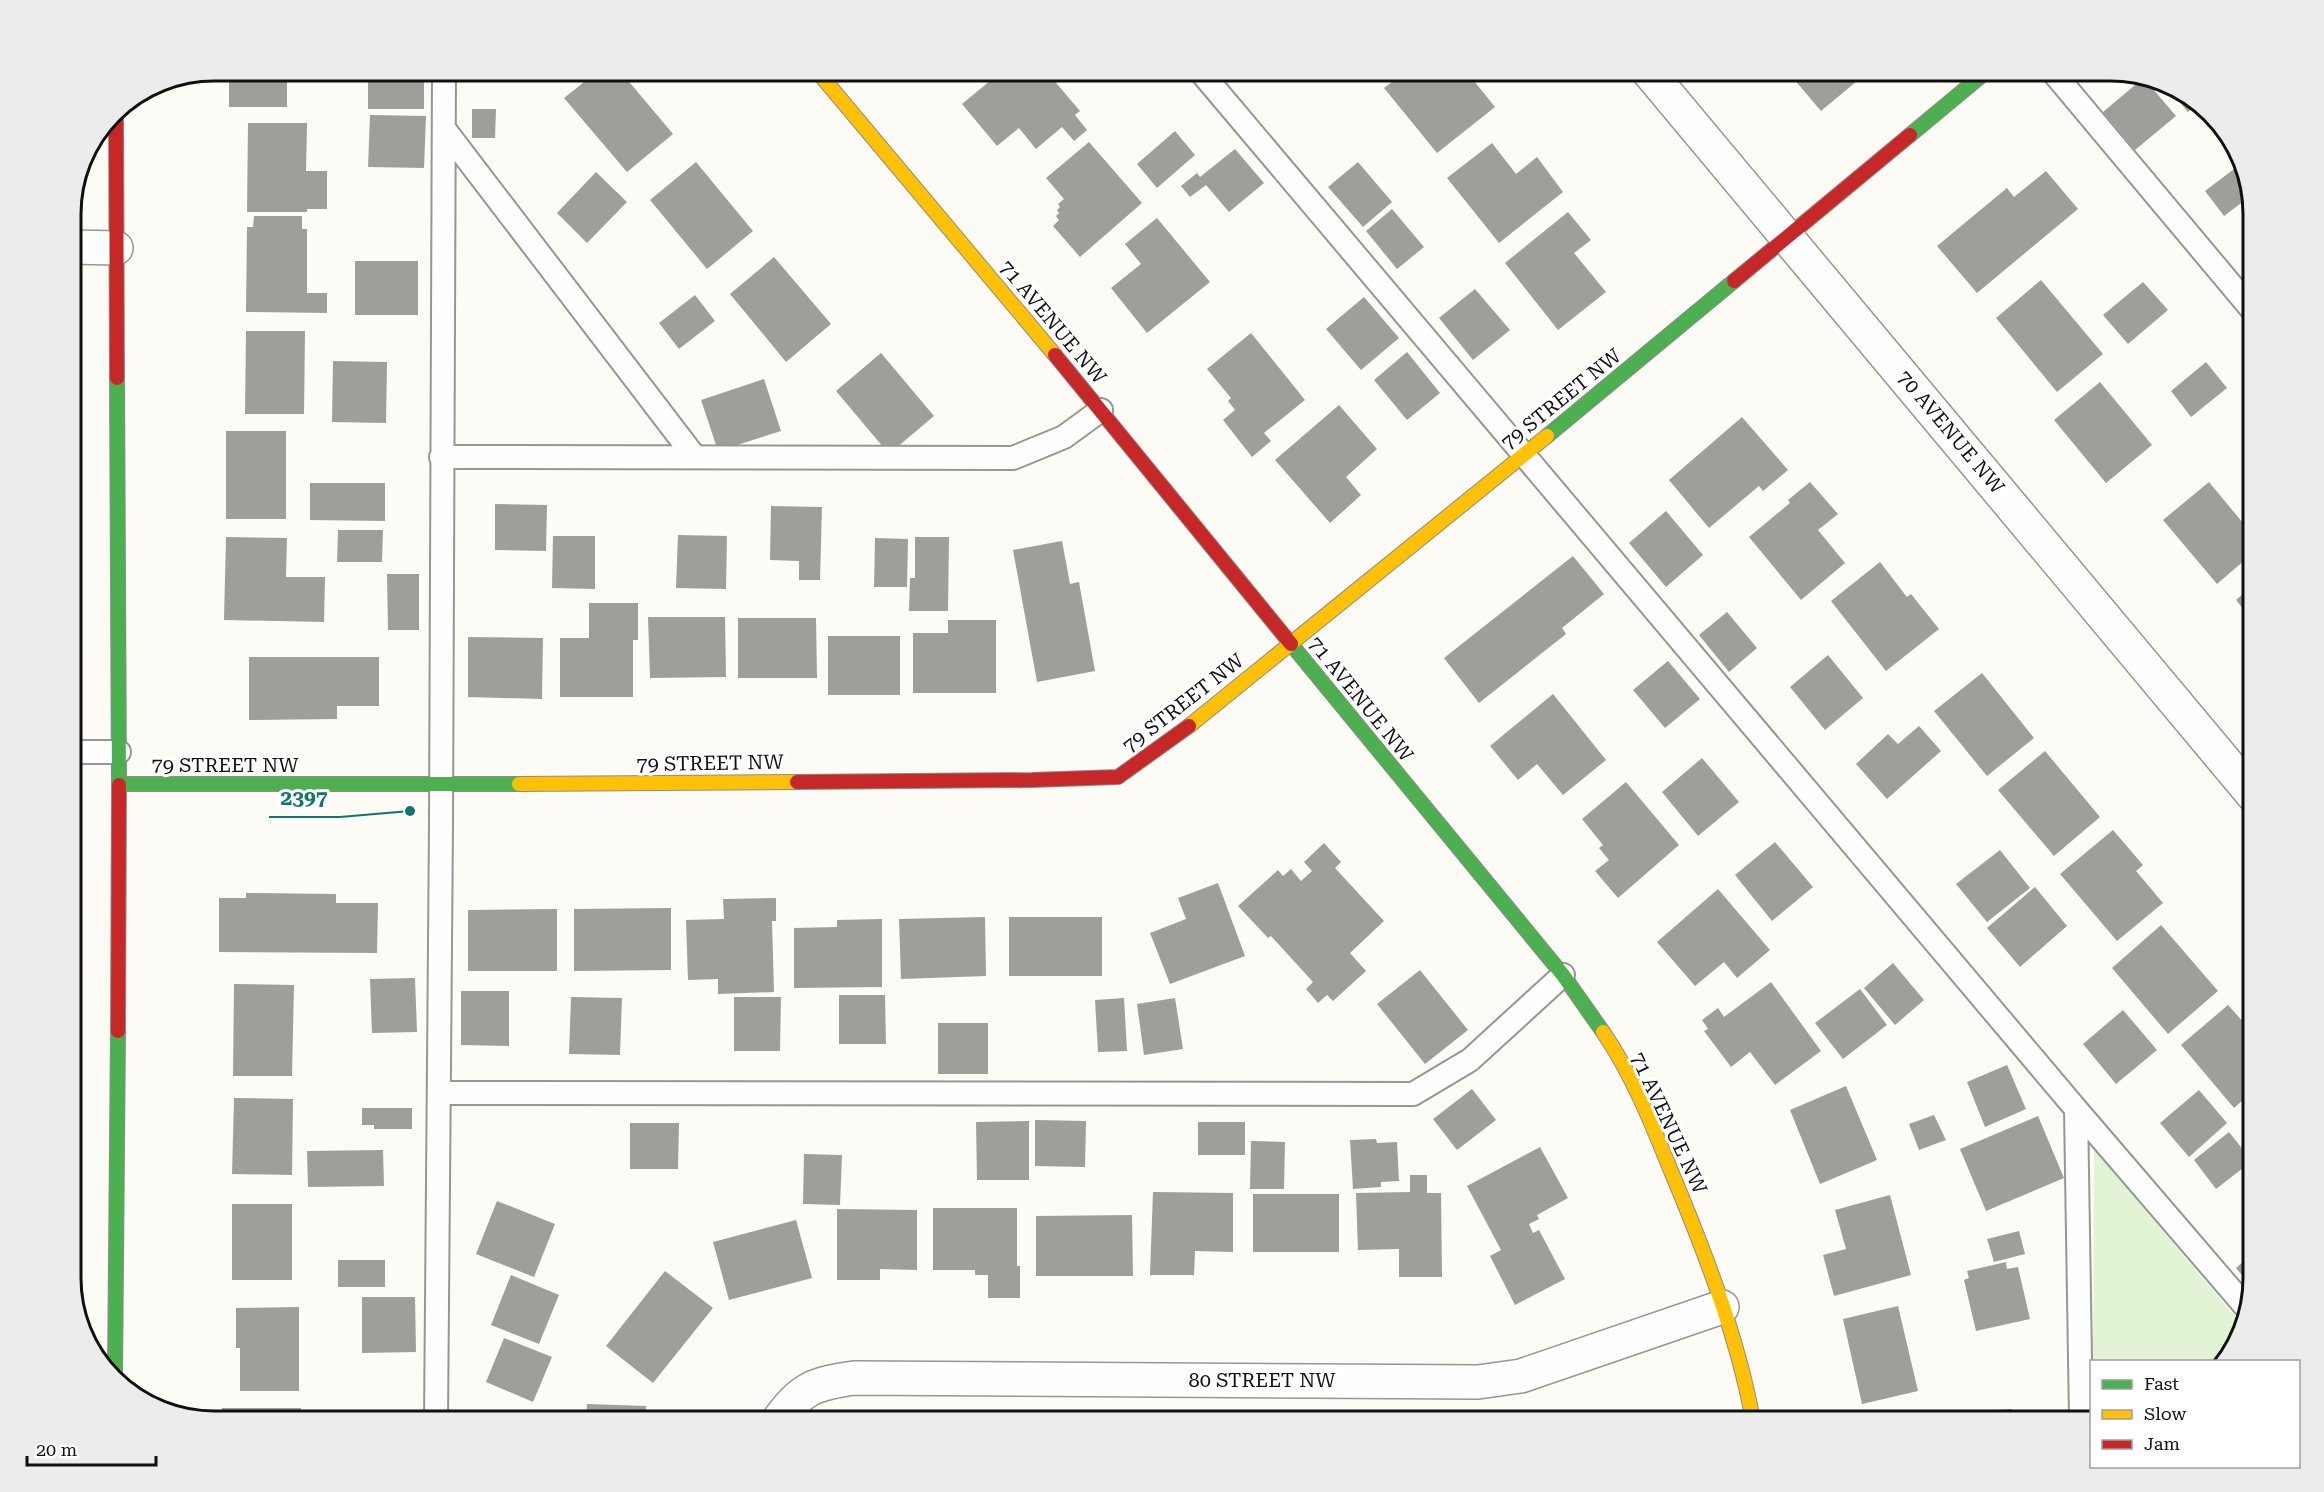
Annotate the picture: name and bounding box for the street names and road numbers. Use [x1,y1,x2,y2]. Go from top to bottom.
street label: 71 AVENUE NW [995,256,1112,389]
street label: 79 STREET NW [1496,343,1626,455]
street label: 70 AVENUE NW [1893,366,2010,499]
street label: 71 AVENUE NW [1303,632,1419,767]
street label: 79 STREET NW [1118,648,1249,758]
street label: 79 STREET NW [636,750,784,776]
street label: 79 STREET NW [151,753,299,777]
street label: 71 AVENUE NW [1626,1048,1713,1198]
street label: 80 STREET NW [1188,1368,1336,1392]

